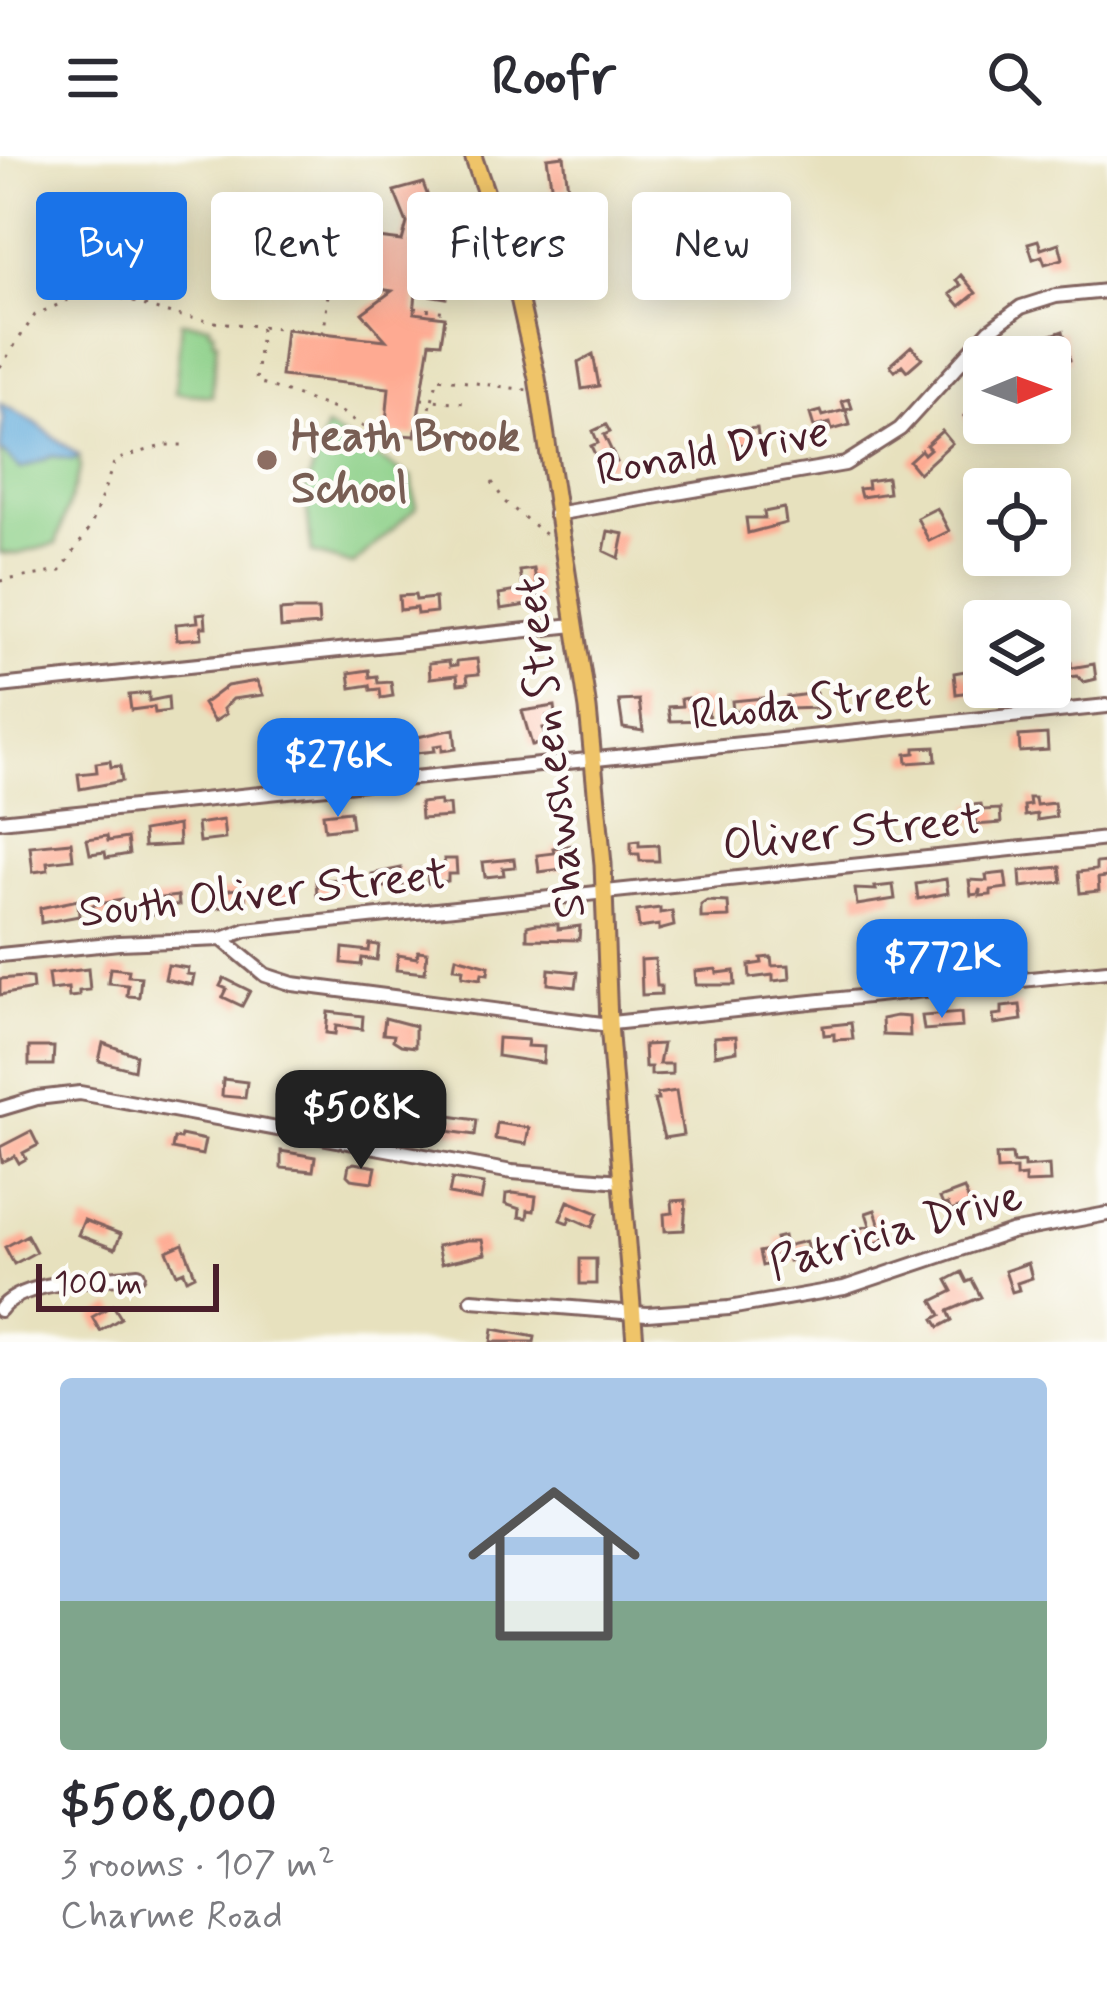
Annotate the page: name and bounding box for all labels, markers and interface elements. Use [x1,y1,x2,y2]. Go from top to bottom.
text: Roofr [491,43,616,114]
icon: menu [60,45,126,111]
icon: search [981,45,1047,111]
chip: Buy [36,192,187,300]
chip: Rent [211,192,383,300]
chip: Filters [407,192,608,300]
chip: New [632,192,791,300]
north arrow [963,336,1071,444]
map controls [963,336,1071,708]
street label: Ronald Drive [592,403,833,502]
place label: Heath Brook School [291,408,520,519]
marker: Heath Brook School [254,447,280,473]
button: locate [963,468,1071,576]
street label: Shawsheen Street [501,573,602,922]
button: layers [963,600,1071,708]
street label: Rhoda Street [688,663,934,746]
pin: $276K [254,718,422,820]
text: $276K [284,731,392,782]
street label: Oliver Street [720,791,985,876]
street label: South Oliver Street [76,846,451,943]
pin: $772K [858,919,1026,1021]
text: $772K [883,932,1001,983]
pin: $508K [277,1070,445,1172]
text: $508K [302,1083,420,1134]
street label: Patricia Drive [762,1167,1030,1296]
scale bar [36,1258,219,1311]
text: 100 m [54,1263,143,1307]
icon: home [446,1456,662,1672]
text: $508,000 [60,1774,277,1840]
text: 3 rooms · 107 m² [60,1840,335,1891]
text: Charme Road [60,1891,283,1942]

